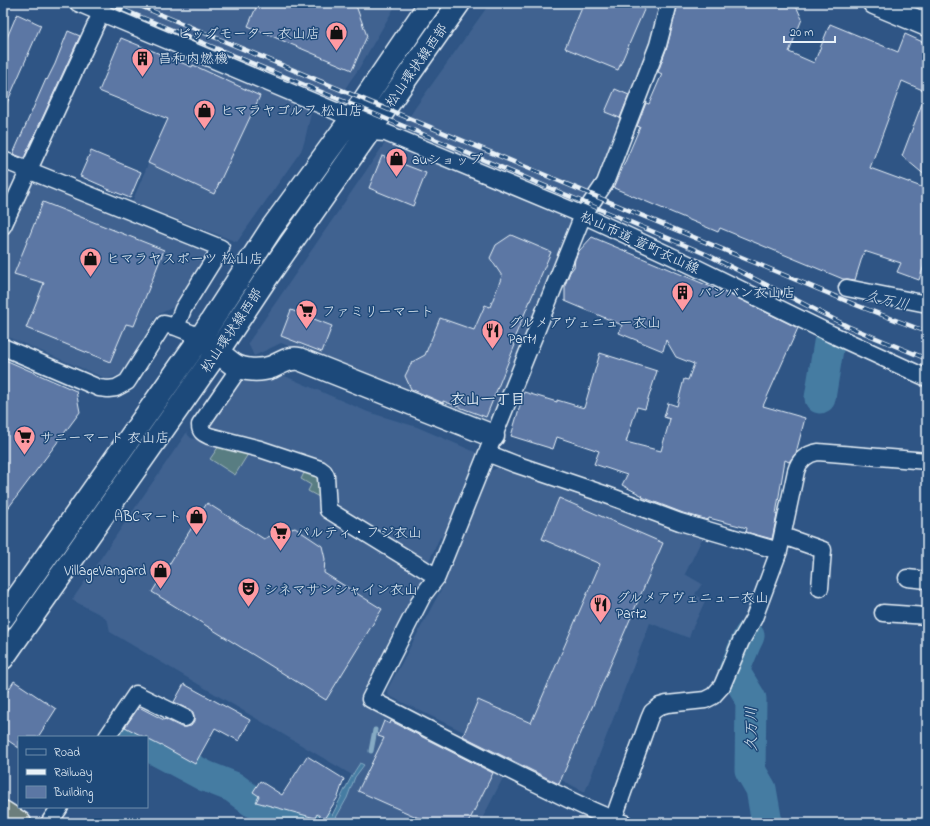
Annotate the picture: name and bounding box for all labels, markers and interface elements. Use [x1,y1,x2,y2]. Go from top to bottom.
scale bar [784,18,835,44]
shop icon: ビッグモーター 衣山店 [323,20,349,53]
street label: 松山環状線西部 [381,20,454,112]
place label: ビッグモーター 衣山店 [177,24,320,45]
text: 20 m [790,24,813,42]
building icon: 昌和内燃機 [130,45,156,78]
place label: 昌和内燃機 [158,49,228,70]
shop icon: ヒマラヤゴルフ 松山店 [191,97,217,130]
place label: ヒマラヤゴルフ 松山店 [220,101,363,122]
shop icon: auショップ [384,146,410,179]
place label: auショップ [412,150,483,171]
street label: 松山市道 萱町衣山線 [576,206,702,280]
shop icon: ヒマラヤスポーツ 松山店 [78,245,104,278]
place label: ヒマラヤスポーツ 松山店 [106,249,263,270]
building icon: バンバン衣山店 [669,279,695,312]
place label: バンバン衣山店 [698,283,795,304]
street label: 松山環状線西部 [196,284,268,377]
water label: 久万川 [862,285,911,317]
supermarket icon: ファミリーマート [294,298,320,331]
place label: ファミリーマート [322,302,434,323]
place label: グルメアヴェニュー衣山 Part1 [508,313,661,350]
restaurant icon: グルメアヴェニュー衣山 Part1 [480,317,506,350]
district label: 衣山一丁目 [450,389,526,411]
supermarket icon: サニーマート 衣山店 [12,424,38,457]
place label: サニーマート 衣山店 [40,428,170,449]
shop icon: ABCマート [184,503,210,536]
place label: ABCマート [114,507,182,528]
supermarket icon: パルティ・フジ衣山 [268,519,294,552]
place label: パルティ・フジ衣山 [296,523,422,544]
shop icon: VillageVangard [148,557,174,590]
place label: VillageVangard [63,561,146,583]
theatre icon: シネマサンシャイン衣山 [236,576,262,609]
place label: シネマサンシャイン衣山 [264,580,418,601]
place label: グルメアヴェニュー衣山 Part2 [616,588,769,625]
restaurant icon: グルメアヴェニュー衣山 Part2 [588,592,614,625]
water label: 久万川 [741,706,763,752]
legend [18,736,148,808]
text: Road [54,744,80,762]
text: Railway [54,764,93,783]
text: Building [53,784,93,803]

